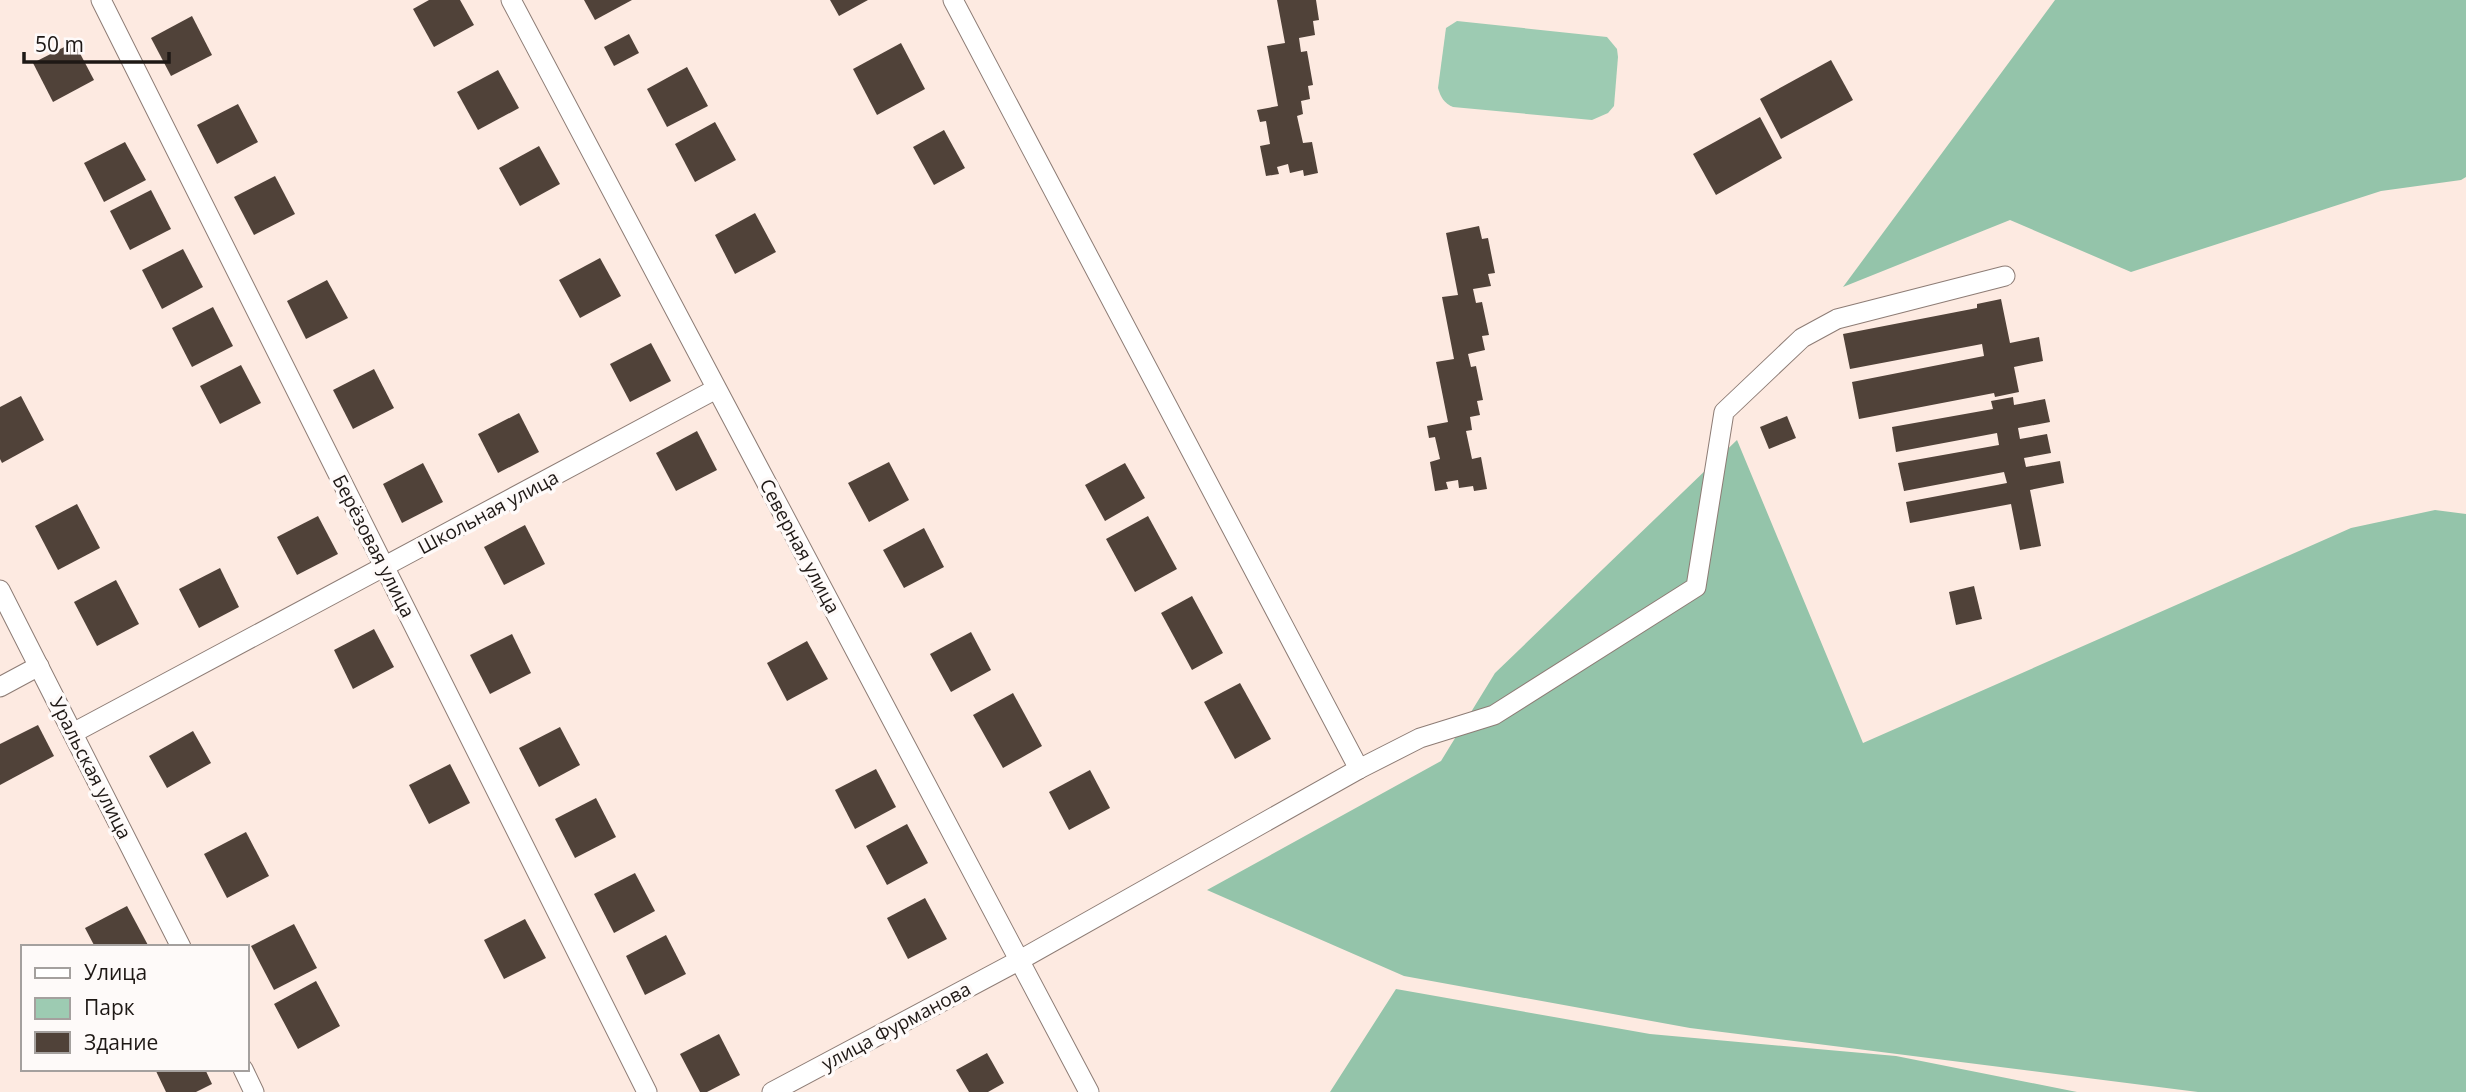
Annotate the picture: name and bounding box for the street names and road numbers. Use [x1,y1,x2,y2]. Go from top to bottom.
street label: Школьная улица [413,464,563,560]
street label: Берёзовая улица [327,470,421,622]
street label: Северная улица [754,474,846,618]
street label: Уральская улица [44,693,138,843]
street label: улица Фурманова [817,976,975,1076]

